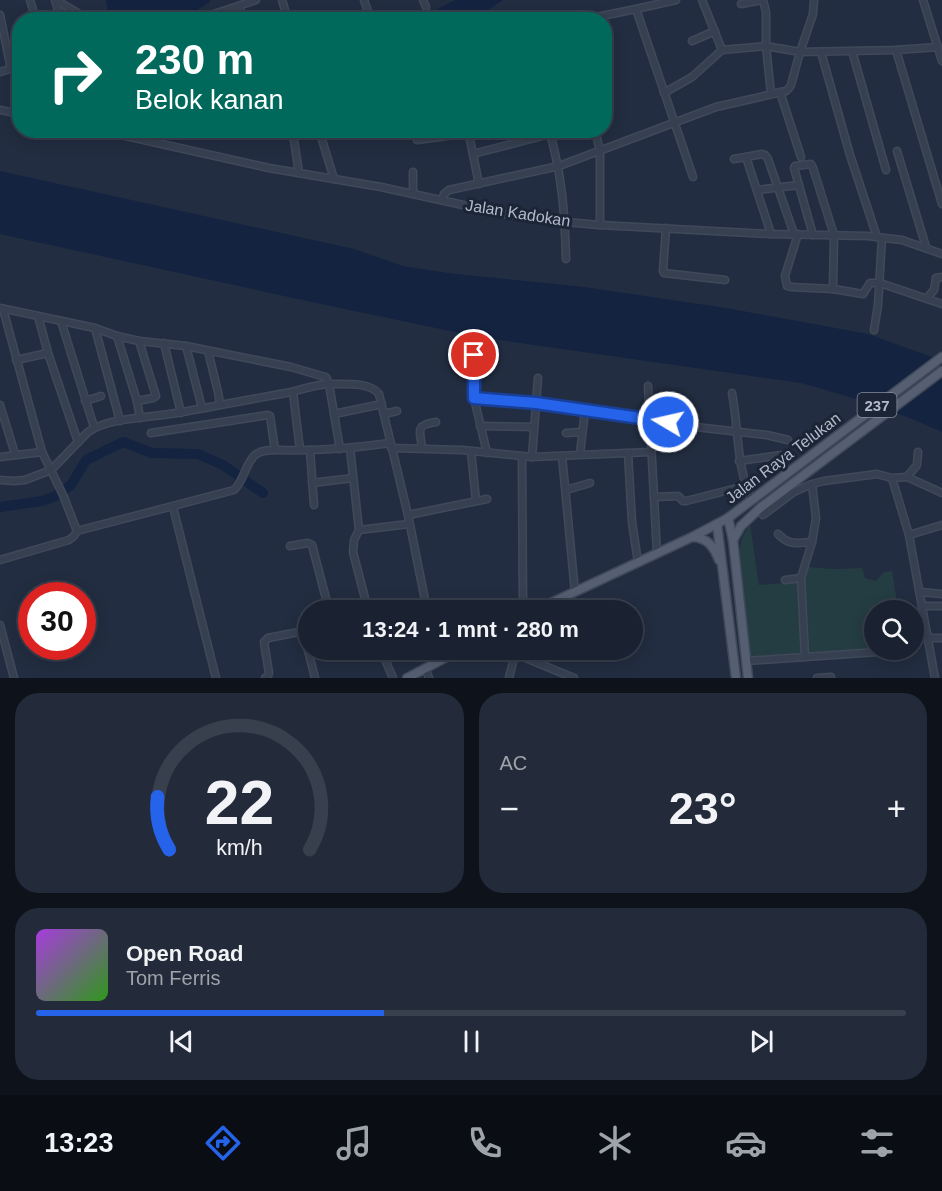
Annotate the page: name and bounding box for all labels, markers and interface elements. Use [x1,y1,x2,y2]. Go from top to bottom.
icon: right [36,36,114,114]
text: 230 m [135,36,254,83]
text: Belok kanan [135,85,284,115]
street label: Jalan Kadokan [464,196,572,230]
pin [448,329,499,380]
icon: arrive [457,338,490,371]
position arrow [636,390,700,454]
road number: 237 [858,393,896,417]
street label: Jalan Raya Telukan [722,409,844,507]
speed limit sign: 30 [18,582,96,660]
map controls [864,600,924,660]
button: search [864,600,924,660]
text: 13:24 · 1 mnt · 280 m [362,617,579,642]
text: AC [500,752,527,774]
text: 22 [205,768,274,837]
text: 23° [669,783,737,834]
text: − [500,790,519,827]
text: + [887,790,906,827]
text: km/h [216,836,262,860]
text: Open Road [126,941,243,966]
text: Tom Ferris [126,967,220,989]
icon: previous [165,1025,198,1058]
icon: pause [455,1025,488,1058]
icon: next [745,1025,778,1058]
icon: directions [202,1122,244,1164]
icon: music [333,1122,375,1164]
icon: phone [464,1122,506,1164]
icon: climate [594,1122,636,1164]
icon: car [725,1122,767,1164]
icon: filters [856,1122,898,1164]
text: 13:23 [44,1128,113,1158]

